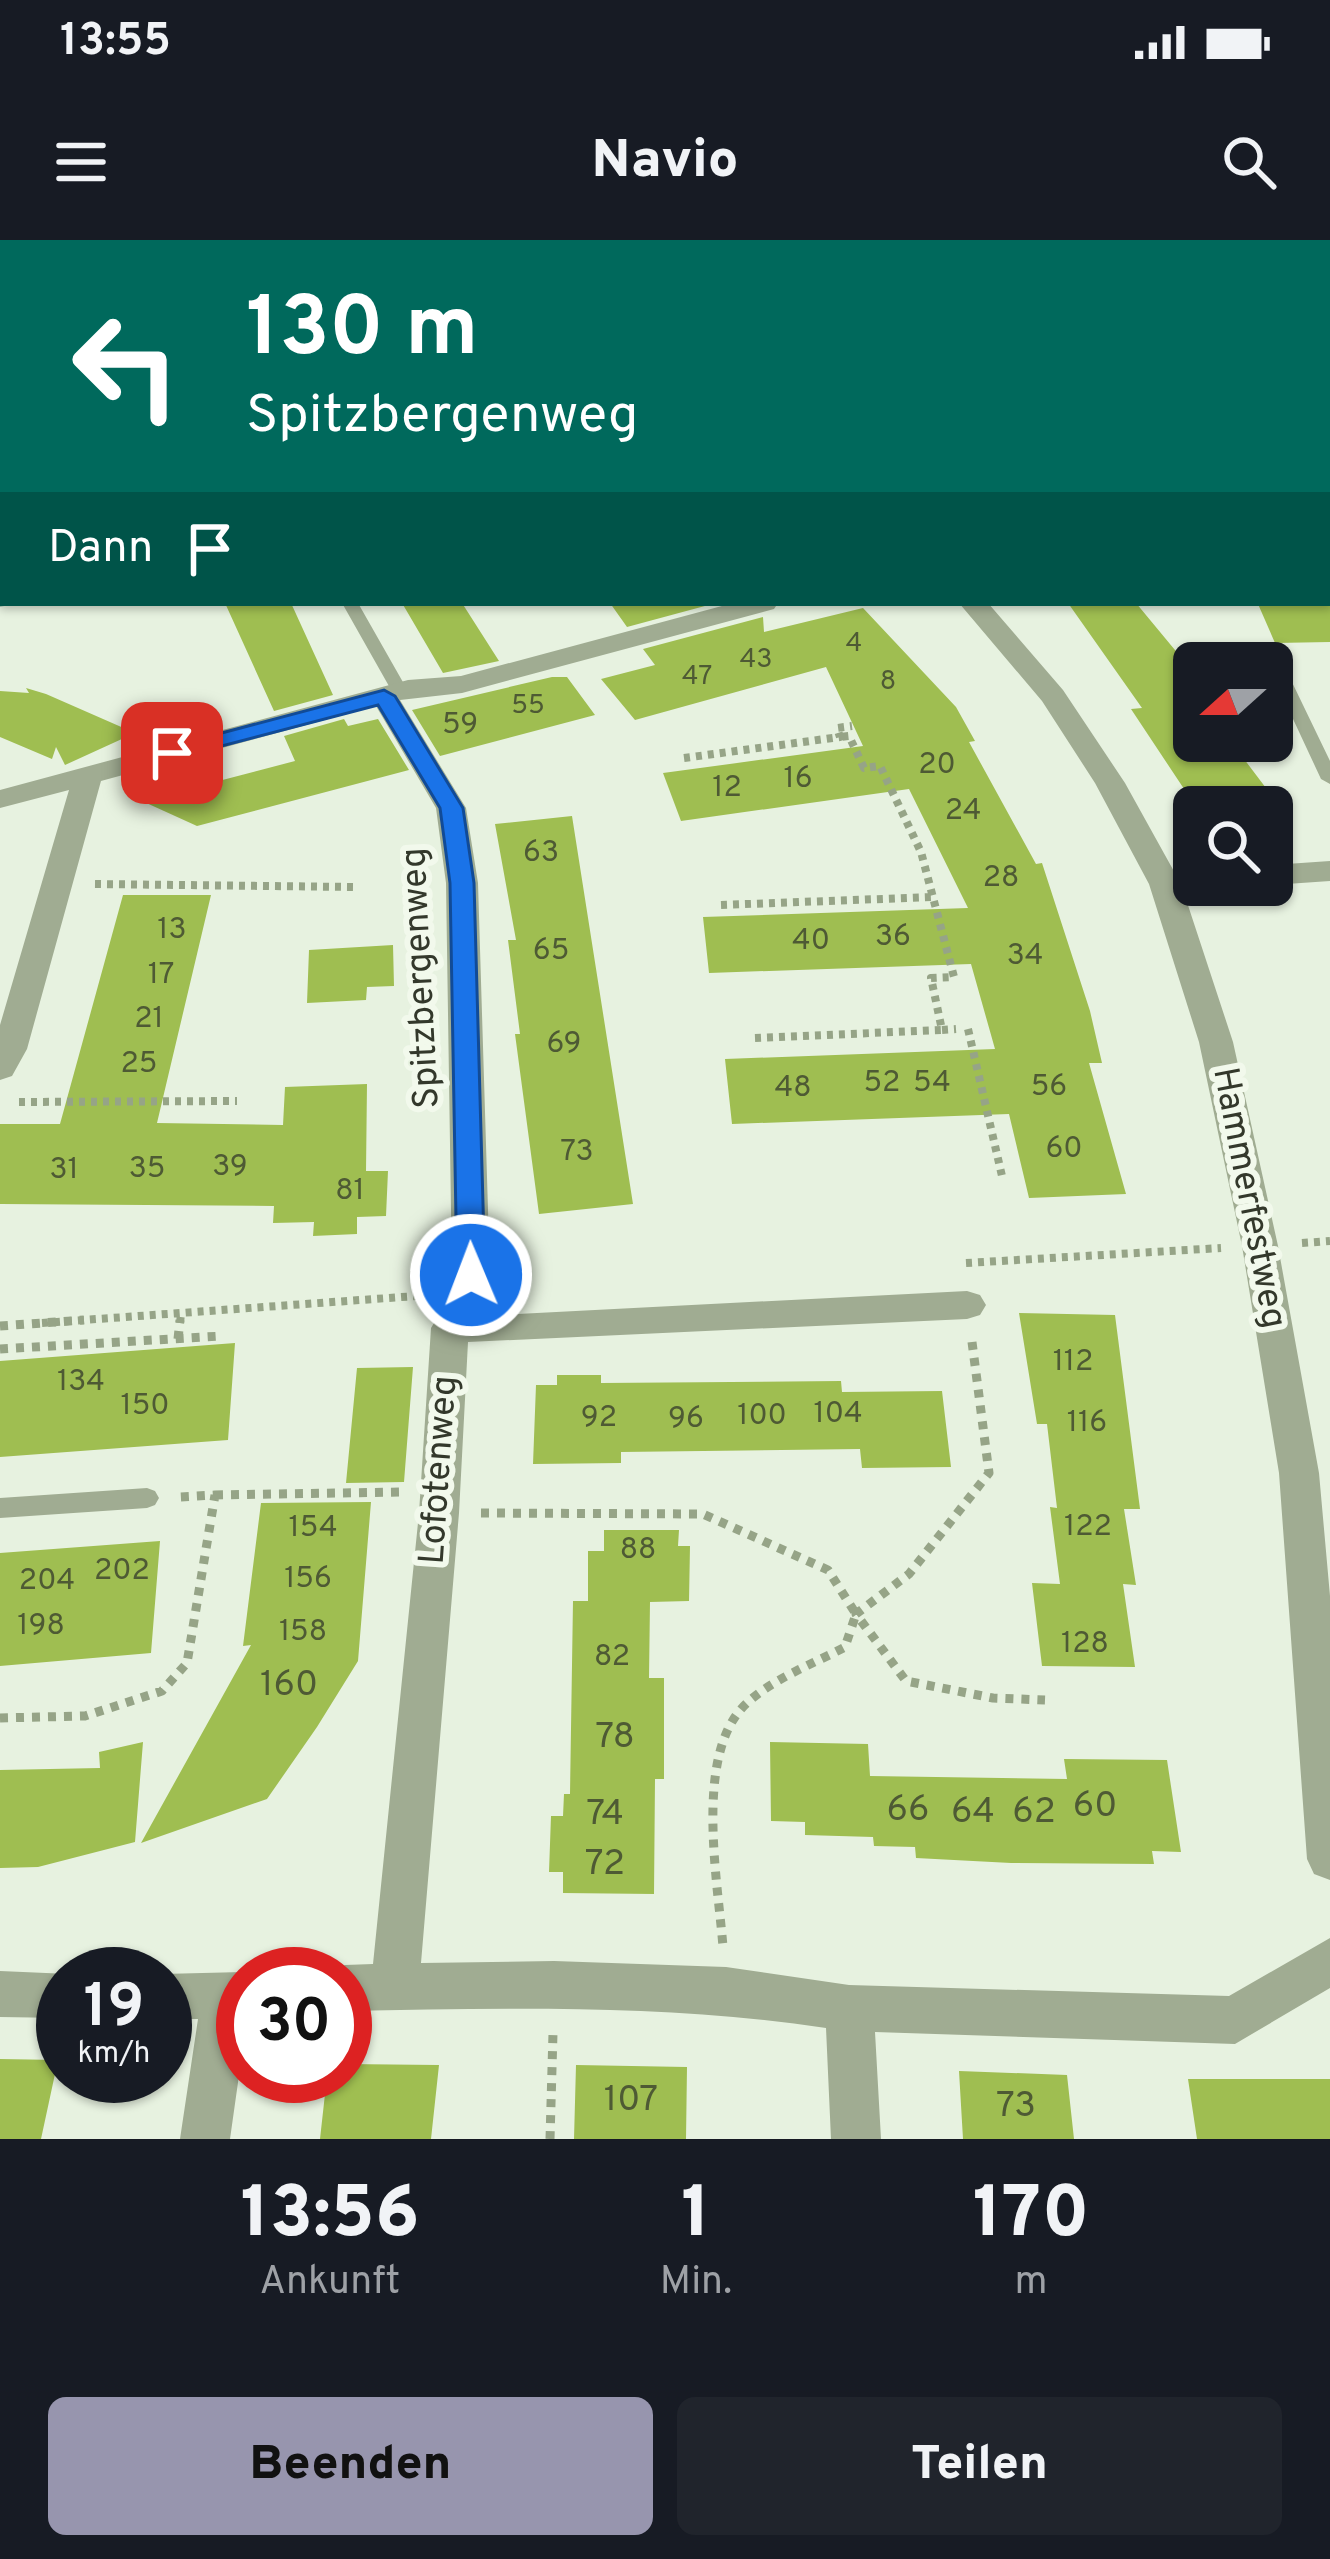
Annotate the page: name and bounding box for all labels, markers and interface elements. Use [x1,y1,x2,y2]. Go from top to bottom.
text: 13:55 [60,14,171,71]
text: Navio [591,128,739,197]
icon: menu [48,129,114,195]
icon: search [1216,129,1282,195]
text: 130 m [246,279,478,385]
icon: left [48,288,204,444]
text: Spitzbergenweg [246,383,638,452]
icon: arrive [177,516,243,582]
text: Dann [48,521,153,578]
house number: 4 [846,627,862,661]
north arrow [1173,642,1293,762]
map controls [1173,642,1293,906]
house number: 43 [739,643,773,677]
house number: 47 [682,660,712,694]
house number: 8 [880,665,896,699]
house number: 55 [511,689,545,723]
pin [121,702,223,804]
house number: 59 [442,707,478,744]
icon: arrive [139,720,205,786]
house number: 20 [918,747,956,784]
house number: 16 [783,761,813,798]
house number: 12 [712,770,742,807]
button: search [1173,786,1293,906]
house number: 24 [945,793,981,830]
house number: 63 [523,835,559,872]
street label: Spitzbergenweg [392,846,452,1110]
house number: 28 [983,860,1019,897]
house number: 13 [157,912,187,949]
house number: 36 [875,919,911,956]
house number: 40 [792,923,830,960]
house number: 65 [533,933,569,970]
house number: 34 [1007,938,1043,975]
house number: 17 [148,957,174,994]
house number: 21 [134,1001,164,1038]
house number: 69 [547,1026,581,1063]
house number: 25 [121,1046,158,1083]
street label: Hammerfestweg [1200,1064,1296,1332]
house number: 52 [864,1065,900,1102]
house number: 54 [913,1065,951,1102]
house number: 56 [1031,1069,1067,1106]
house number: 48 [775,1070,811,1107]
house number: 60 [1045,1131,1083,1168]
house number: 73 [560,1134,594,1171]
house number: 39 [212,1149,248,1186]
house number: 35 [129,1151,165,1188]
house number: 31 [49,1152,79,1189]
house number: 81 [335,1173,365,1210]
position arrow [408,1212,534,1338]
house number: 112 [1053,1344,1093,1381]
house number: 134 [57,1364,105,1401]
street label: Lofotenweg [410,1374,470,1566]
house number: 150 [120,1388,170,1425]
house number: 104 [813,1396,863,1433]
house number: 100 [737,1398,787,1435]
house number: 92 [581,1400,617,1437]
house number: 96 [668,1401,704,1438]
house number: 116 [1067,1405,1107,1442]
house number: 122 [1064,1509,1112,1546]
house number: 154 [288,1510,338,1547]
house number: 88 [620,1532,656,1569]
house number: 202 [94,1553,150,1590]
house number: 156 [284,1561,332,1598]
house number: 204 [19,1563,75,1600]
house number: 198 [17,1608,65,1645]
house number: 158 [279,1614,327,1651]
house number: 128 [1061,1626,1109,1663]
house number: 82 [594,1639,630,1676]
house number: 160 [260,1663,318,1709]
house number: 78 [595,1715,635,1761]
house number: 60 [1073,1784,1117,1830]
house number: 66 [887,1788,929,1834]
house number: 64 [951,1790,995,1836]
house number: 62 [1012,1790,1056,1836]
house number: 74 [586,1792,624,1838]
house number: 72 [585,1842,625,1888]
speed limit sign: 30 [216,1947,372,2103]
text: 19 [84,1972,144,2048]
text: km/h [78,2036,150,2073]
house number: 107 [604,2078,658,2124]
house number: 73 [996,2084,1036,2130]
text: 13:56 [240,2171,419,2263]
text: 1 [681,2171,711,2263]
text: 170 [973,2171,1090,2263]
text: Ankunft [260,2259,400,2308]
text: Min. [660,2259,732,2308]
text: m [1015,2259,1048,2308]
button: Beenden [48,2397,653,2535]
button: Teilen [677,2397,1282,2535]

